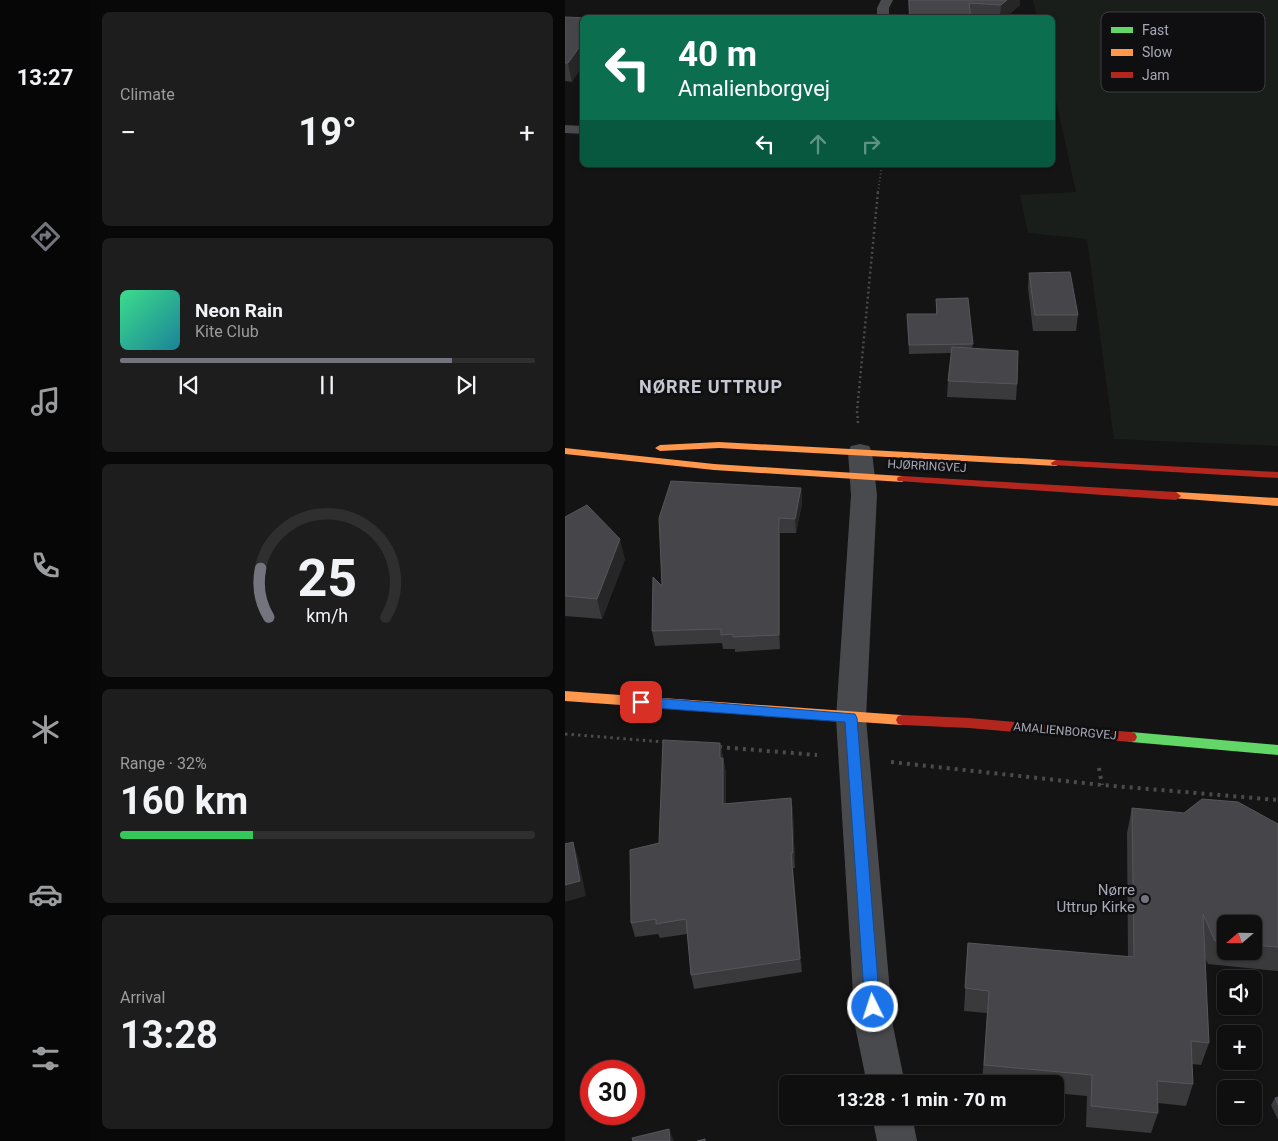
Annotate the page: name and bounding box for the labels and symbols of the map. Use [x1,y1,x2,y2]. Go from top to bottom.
legend [1101,12,1265,92]
text: Fast [1142,22,1169,38]
text: Slow [1142,44,1173,60]
text: Jam [1142,67,1170,83]
district label: NØRRE UTTRUP [639,376,783,397]
street label: HJØRRINGVEJ [887,457,967,475]
pin [620,681,662,723]
street label: AMALIENBORGVEJ [1013,720,1117,742]
place label: Nørre Uttrup Kirke [1056,881,1135,916]
marker: Nørre Uttrup Kirke [1139,893,1151,905]
north arrow [1217,915,1263,960]
position arrow [846,980,898,1032]
speed limit sign: 30 [580,1060,645,1125]

